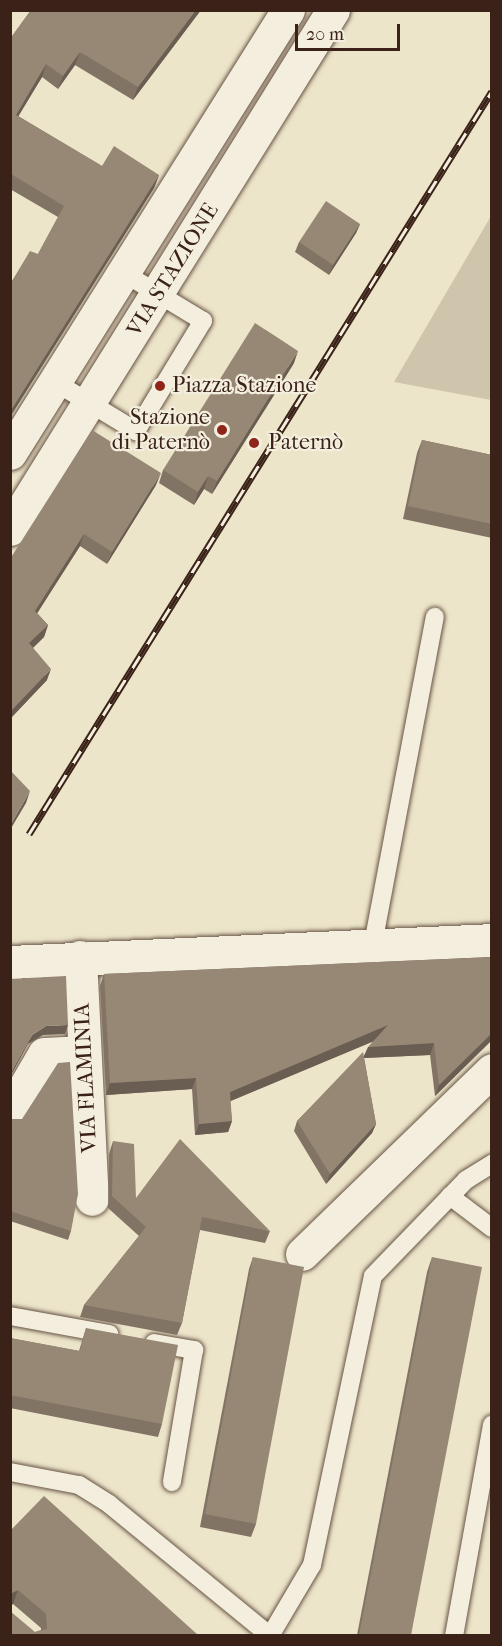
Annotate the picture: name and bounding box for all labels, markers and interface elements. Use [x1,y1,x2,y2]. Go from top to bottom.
scale bar [298,12,403,50]
text: 20 m [306,24,344,45]
street label: VIA STAZIONE [121,198,225,342]
place label: Piazza Stazione [172,373,316,399]
marker: Piazza Stazione [153,379,167,393]
place label: Stazione di Paternò [112,404,210,456]
marker: Stazione di Paternò [215,423,229,437]
place label: Paternò [268,430,343,456]
marker: Paternò [245,434,263,452]
street label: VIA FLAMINIA [69,1002,103,1154]

